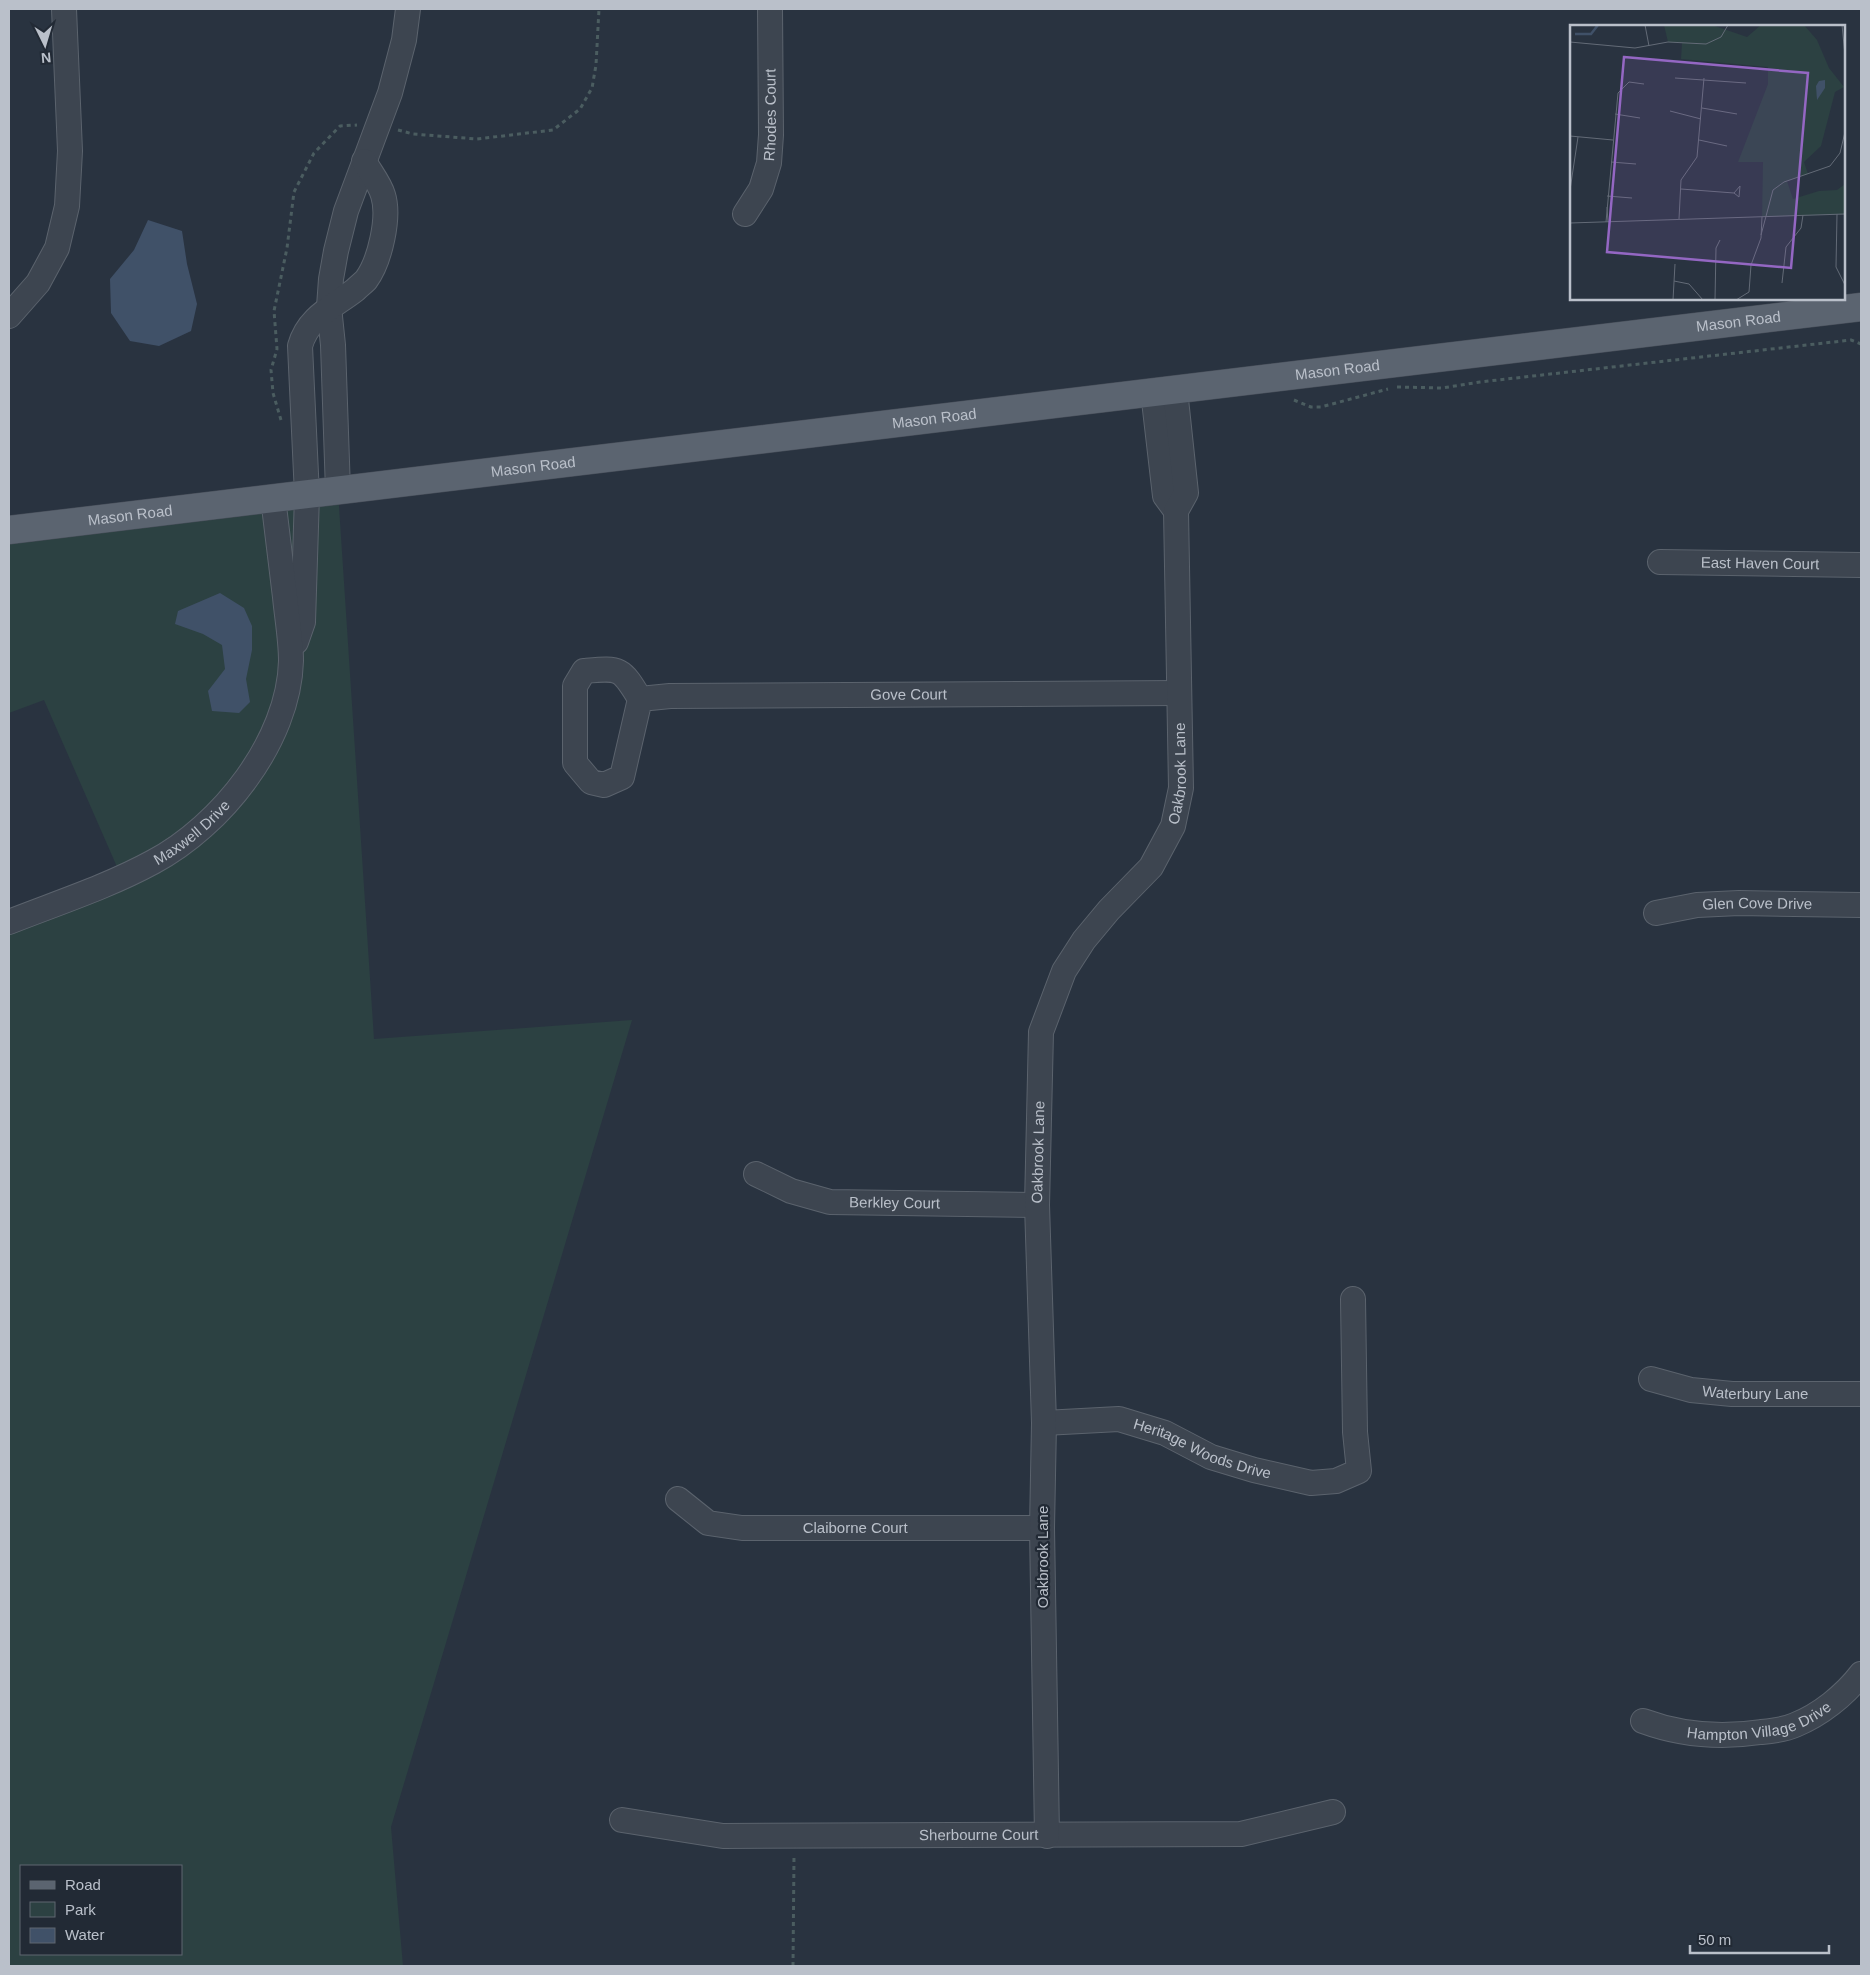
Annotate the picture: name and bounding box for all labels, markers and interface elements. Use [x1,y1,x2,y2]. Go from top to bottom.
north arrow [20,20,70,70]
inset map [1570,25,1845,300]
text: N [40,50,52,66]
street label: Rhodes Court [760,68,779,162]
street label: Mason Road [1695,308,1782,335]
street label: Mason Road [1294,356,1381,383]
street label: Mason Road [891,405,978,432]
street label: Mason Road [490,453,576,480]
street label: Mason Road [87,501,173,528]
street label: East Haven Court [1701,554,1820,572]
street label: Gove Court [870,685,948,703]
street label: Oakbrook Lane [1165,722,1189,826]
street label: Maxwell Drive [150,796,233,868]
street label: Glen Cove Drive [1702,894,1812,913]
street label: Oakbrook Lane [1028,1101,1047,1204]
street label: Berkley Court [849,1193,941,1212]
street label: Waterbury Lane [1702,1382,1808,1402]
street label: Heritage Woods Drive [1132,1415,1273,1482]
street label: Oakbrook Lane [1034,1506,1051,1608]
street label: Claiborne Court [803,1519,909,1536]
street label: Hampton Village Drive [1686,1698,1834,1743]
street label: Sherbourne Court [919,1826,1039,1843]
legend [20,1865,182,1955]
text: Road [65,1876,101,1893]
text: Park [65,1901,96,1918]
scale bar [1690,1922,1829,1954]
text: Water [65,1926,104,1943]
text: 50 m [1698,1931,1731,1948]

